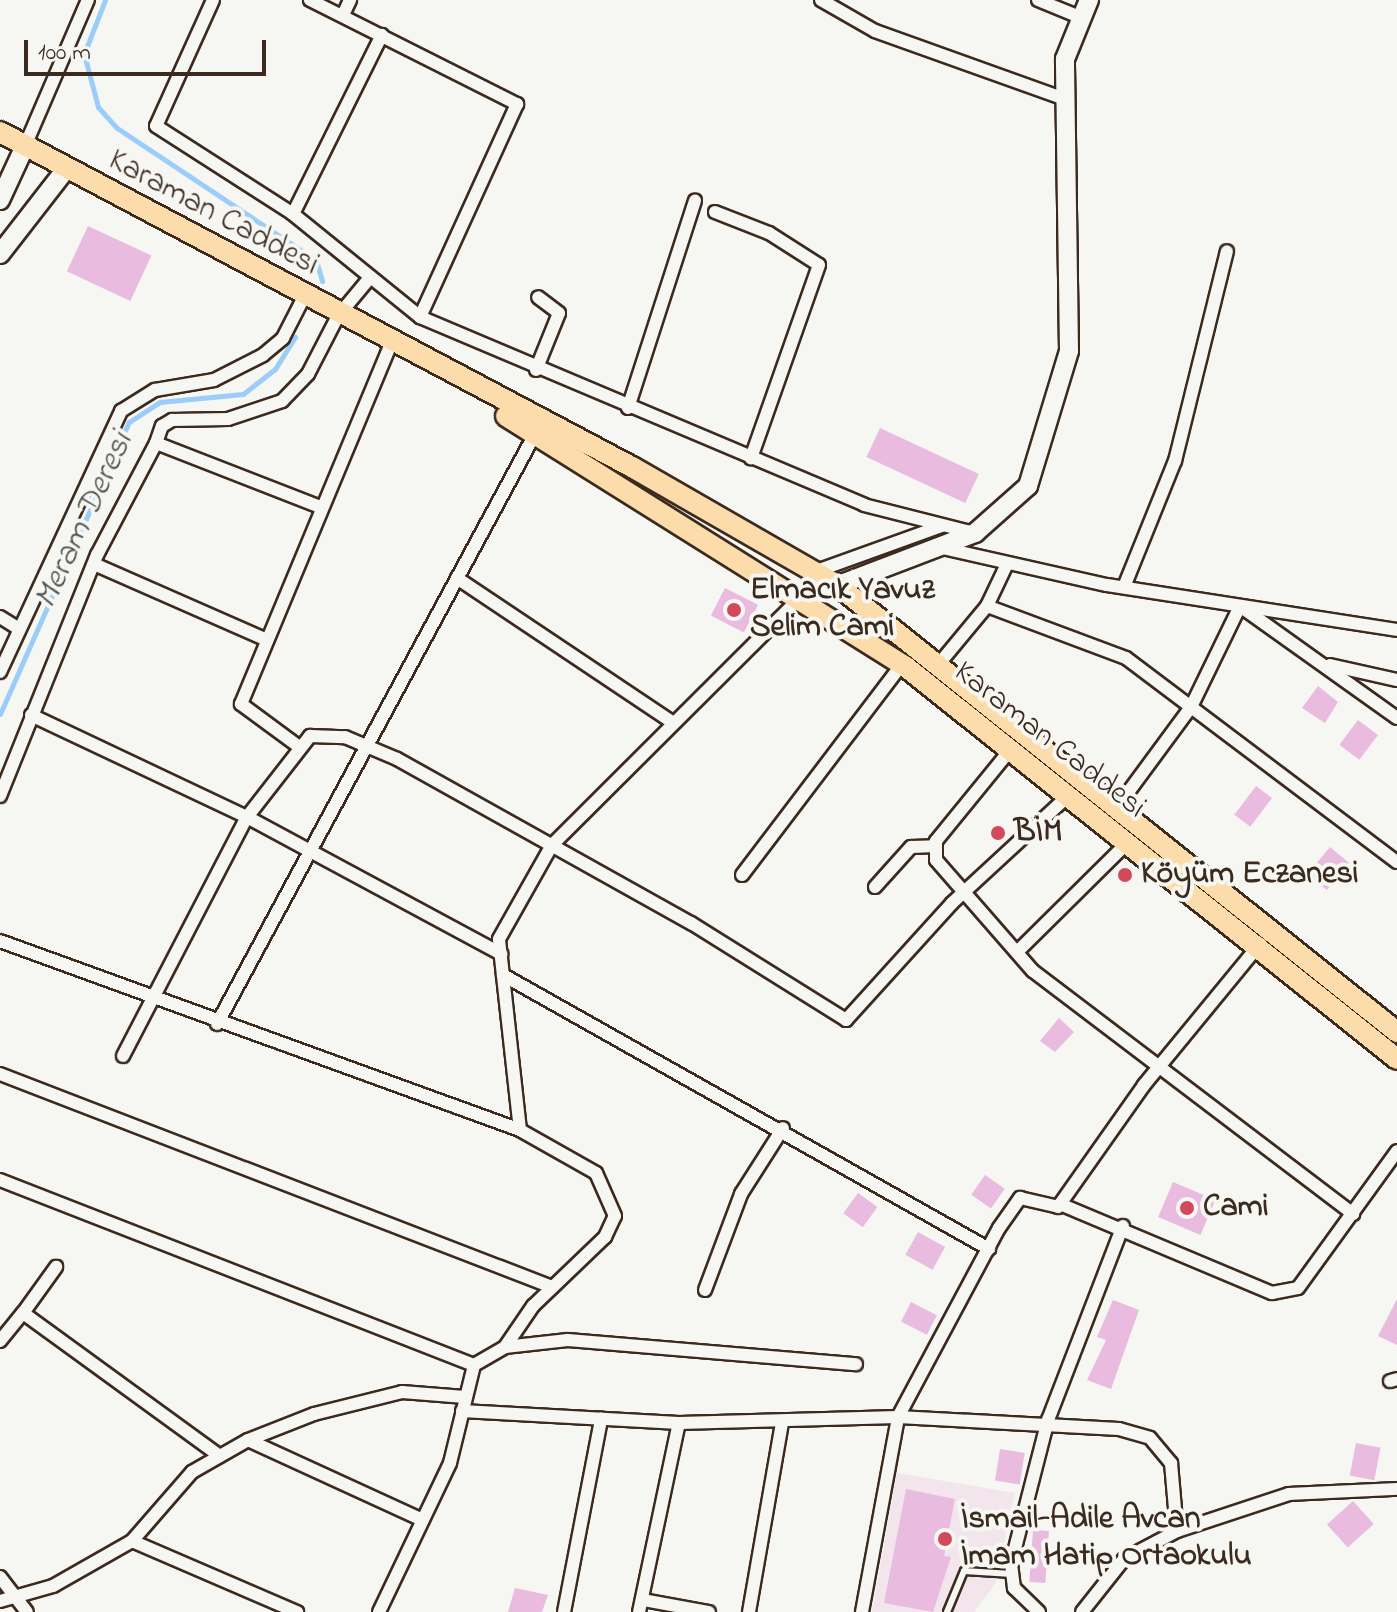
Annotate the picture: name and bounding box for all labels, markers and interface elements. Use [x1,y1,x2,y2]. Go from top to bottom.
scale bar [28,24,270,74]
text: 100 m [38,36,91,71]
street label: Karaman Caddesi [101,142,325,286]
water label: Meram Deresi [27,427,143,615]
place label: Elmacık Yavuz Selim Cami [750,573,935,648]
marker: Elmacık Yavuz Selim Cami [725,601,743,619]
street label: Karaman Caddesi [945,654,1153,828]
place label: BİM [1014,814,1062,852]
marker: BİM [989,824,1007,842]
place label: Köyüm Eczanesi [1141,856,1358,894]
marker: Köyüm Eczanesi [1116,866,1134,884]
place label: Cami [1203,1189,1268,1227]
marker: Cami [1178,1199,1196,1217]
place label: İsmail-Adile Avcan İmam Hatip Ortaokulu [961,1502,1252,1577]
marker: İsmail-Adile Avcan İmam Hatip Ortaokulu [936,1530,954,1548]

